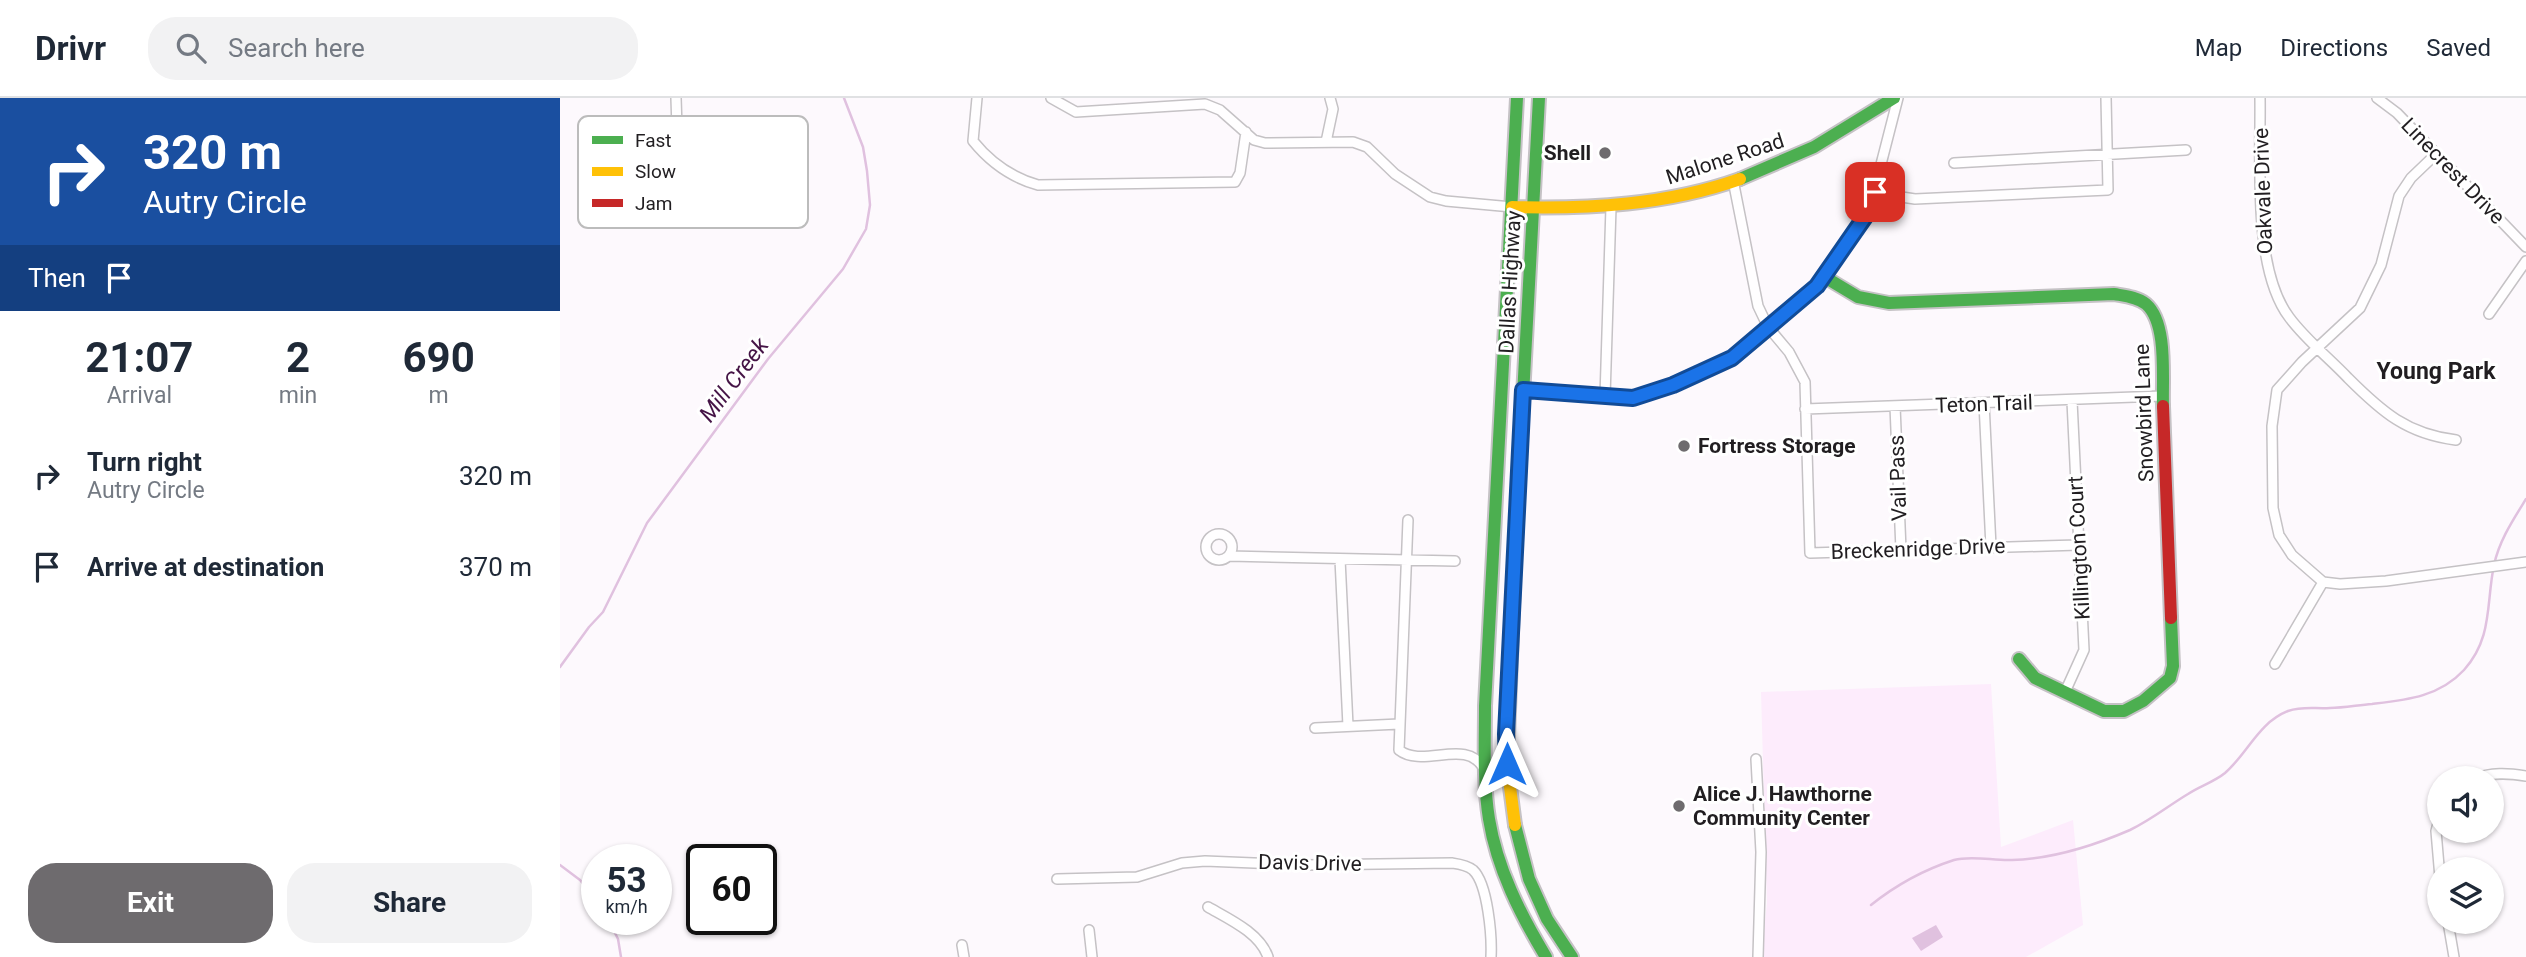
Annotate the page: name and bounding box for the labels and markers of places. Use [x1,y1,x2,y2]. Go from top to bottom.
place label: Shell [1544,141,1591,165]
marker: Shell [1597,145,1613,161]
pin [1845,162,1905,222]
place label: Fortress Storage [1698,434,1856,458]
marker: Fortress Storage [1676,438,1692,454]
place label: Alice J. Hawthorne Community Center [1693,782,1872,830]
marker: Alice J. Hawthorne Community Center [1671,798,1687,814]

